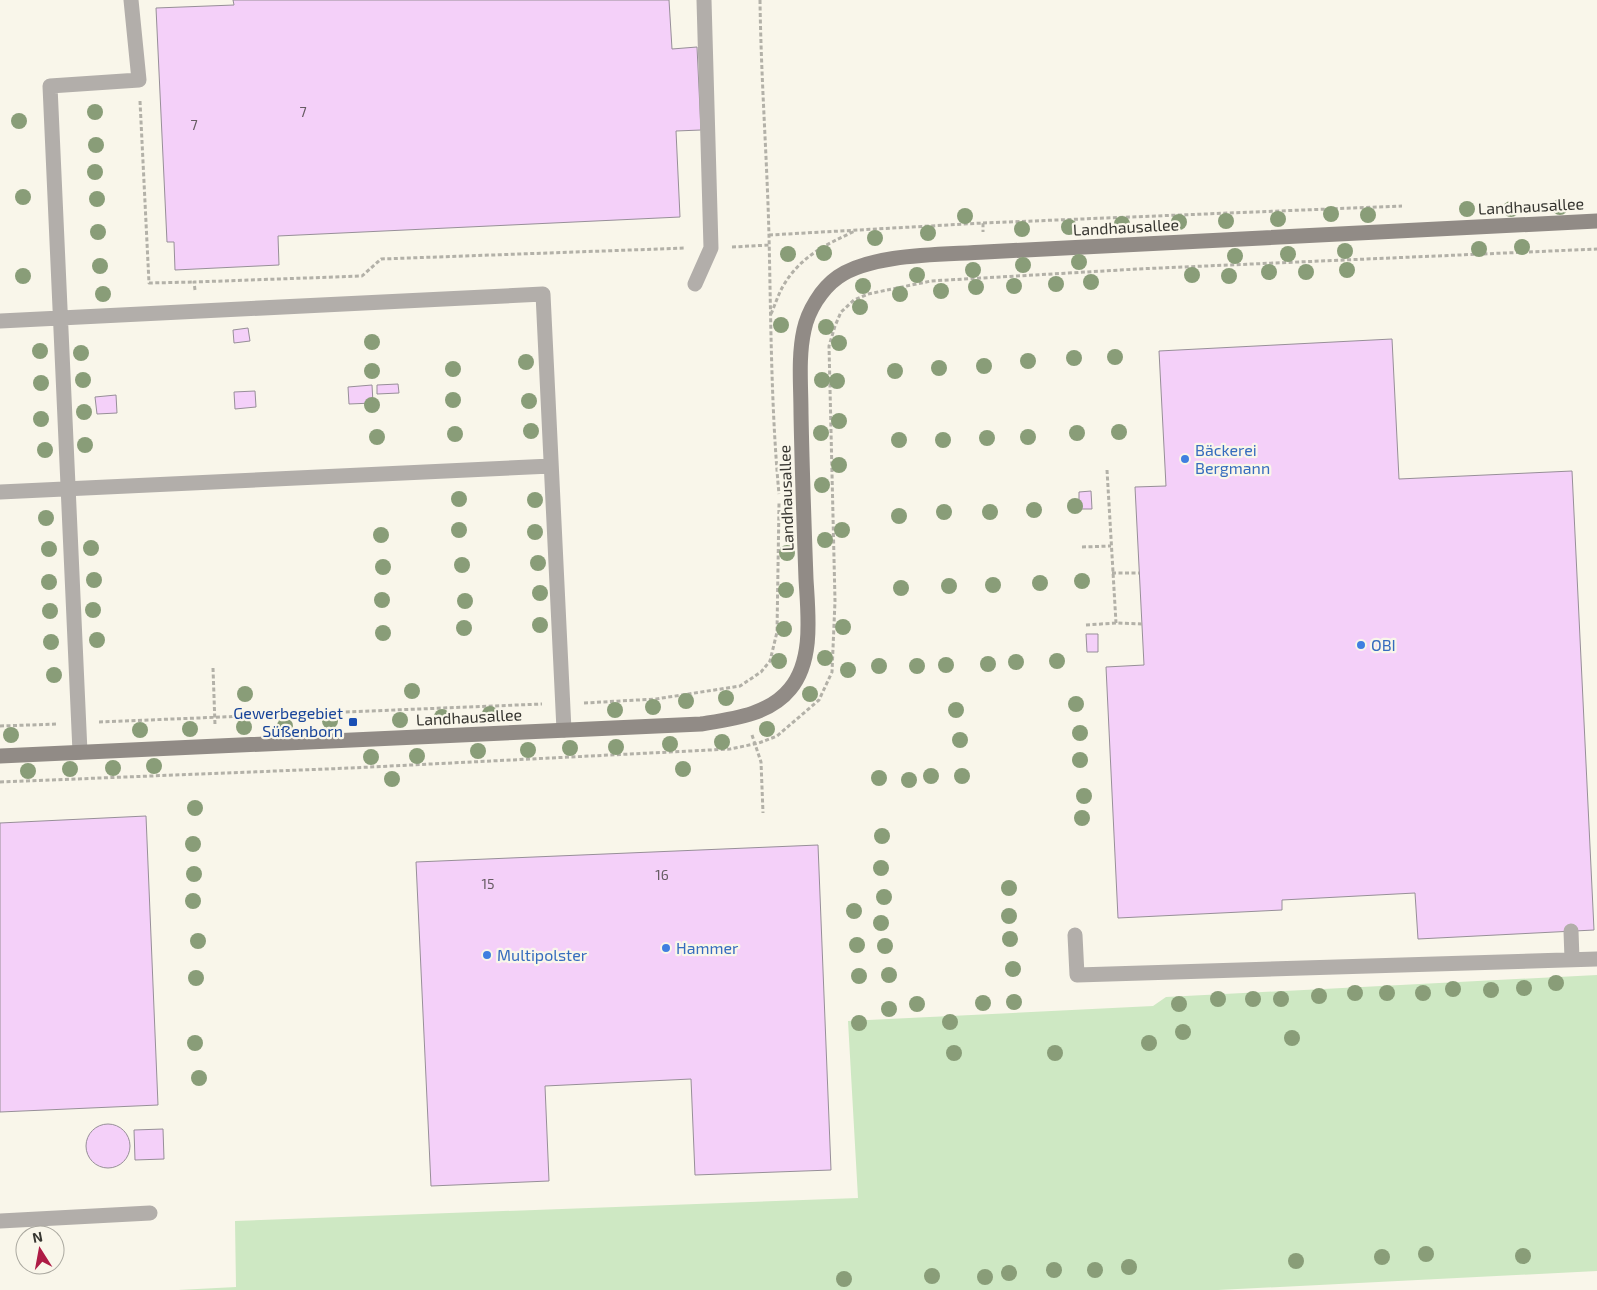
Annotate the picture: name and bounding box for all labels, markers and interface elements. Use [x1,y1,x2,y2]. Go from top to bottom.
house number: 7 [299,103,307,120]
house number: 7 [190,116,198,133]
street label: Landhausallee [1477,193,1585,218]
street label: Landhausallee [1072,214,1180,239]
place label: Bäckerei Bergmann [1195,440,1270,477]
street label: Landhausallee [774,445,797,551]
marker: Bäckerei Bergmann [1179,453,1191,465]
place label: OBI [1371,635,1396,654]
marker: OBI [1355,639,1367,651]
place label: Gewerbegebiet Süßenborn [233,703,343,740]
street label: Landhausallee [415,704,523,729]
marker: Gewerbegebiet Süßenborn [347,716,359,728]
house number: 16 [655,866,669,883]
house number: 15 [481,875,495,892]
place label: Hammer [676,938,739,957]
marker: Hammer [660,942,672,954]
place label: Multipolster [497,945,588,964]
marker: Multipolster [481,949,493,961]
north arrow [15,1225,65,1275]
text: N [31,1227,44,1246]

